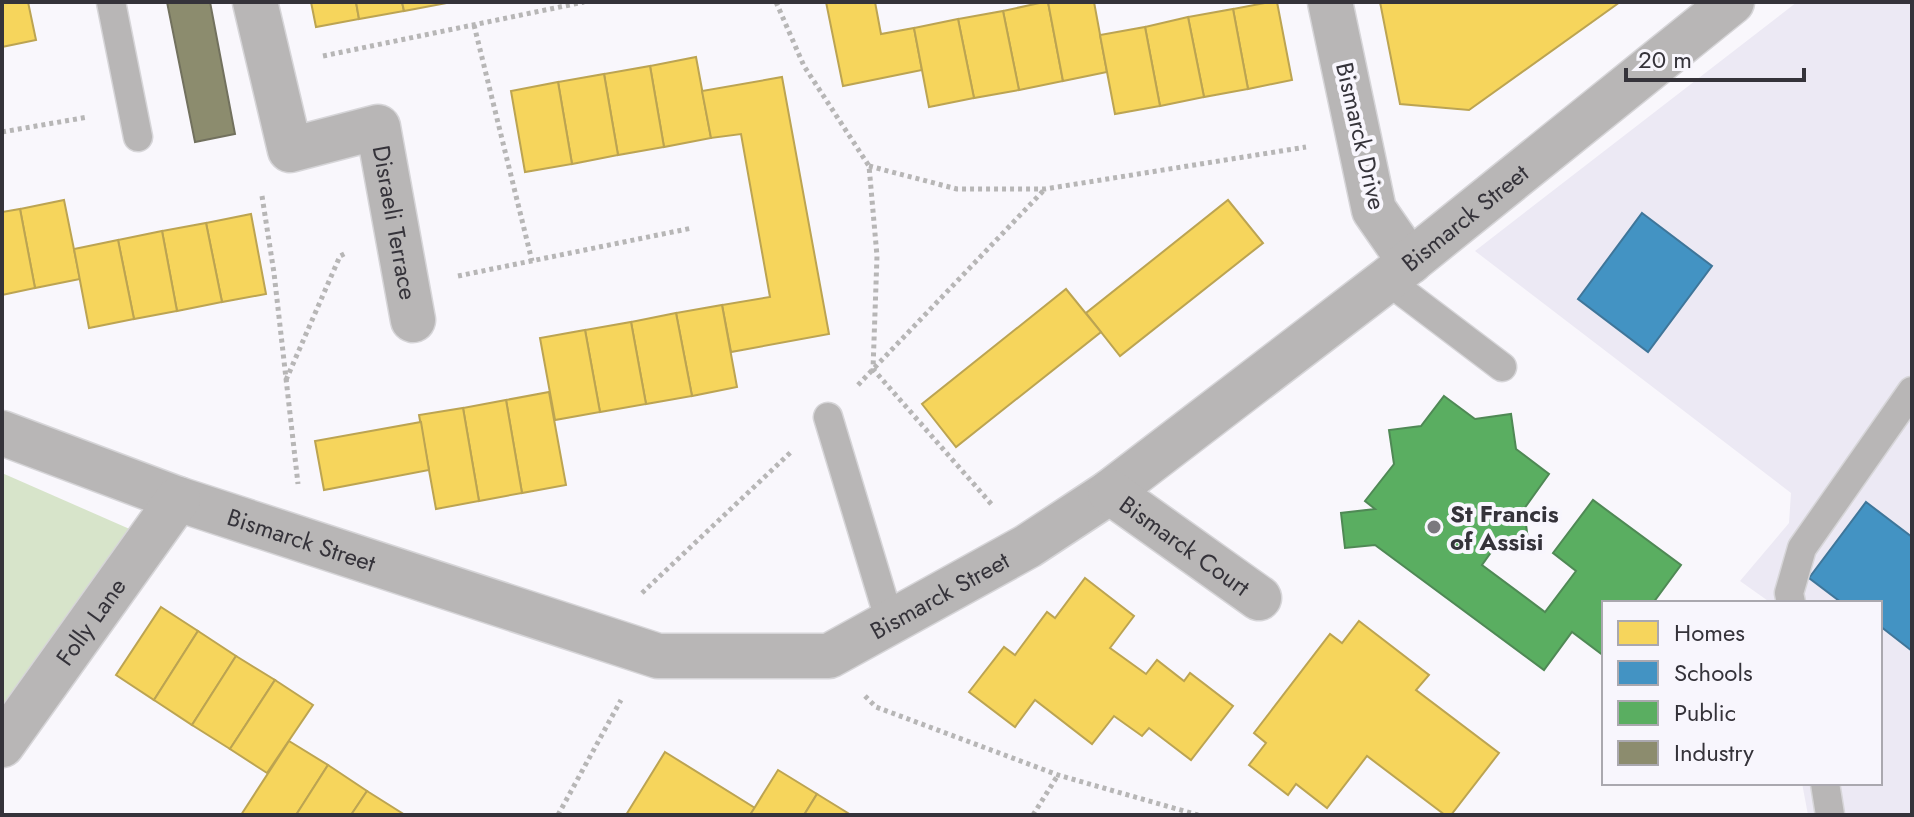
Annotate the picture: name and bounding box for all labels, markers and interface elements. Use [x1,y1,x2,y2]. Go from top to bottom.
scale bar [1626,32,1804,82]
text: 20 m [1638,42,1692,77]
street label: Bismarck Drive [1327,59,1395,213]
street label: Disraeli Terrace [364,142,426,302]
street label: Bismarck Street [1394,155,1536,279]
street label: Bismarck Court [1113,487,1258,604]
place label: St Francis of Assisi [1450,496,1559,559]
street label: Bismarck Street [223,499,380,580]
marker: St Francis of Assisi [1425,518,1443,536]
street label: Bismarck Street [863,542,1015,648]
street label: Folly Lane [47,570,134,672]
legend [1602,601,1882,785]
text: Homes [1674,615,1745,650]
text: Schools [1674,655,1753,690]
text: Public [1674,695,1736,730]
text: Industry [1674,735,1754,770]

